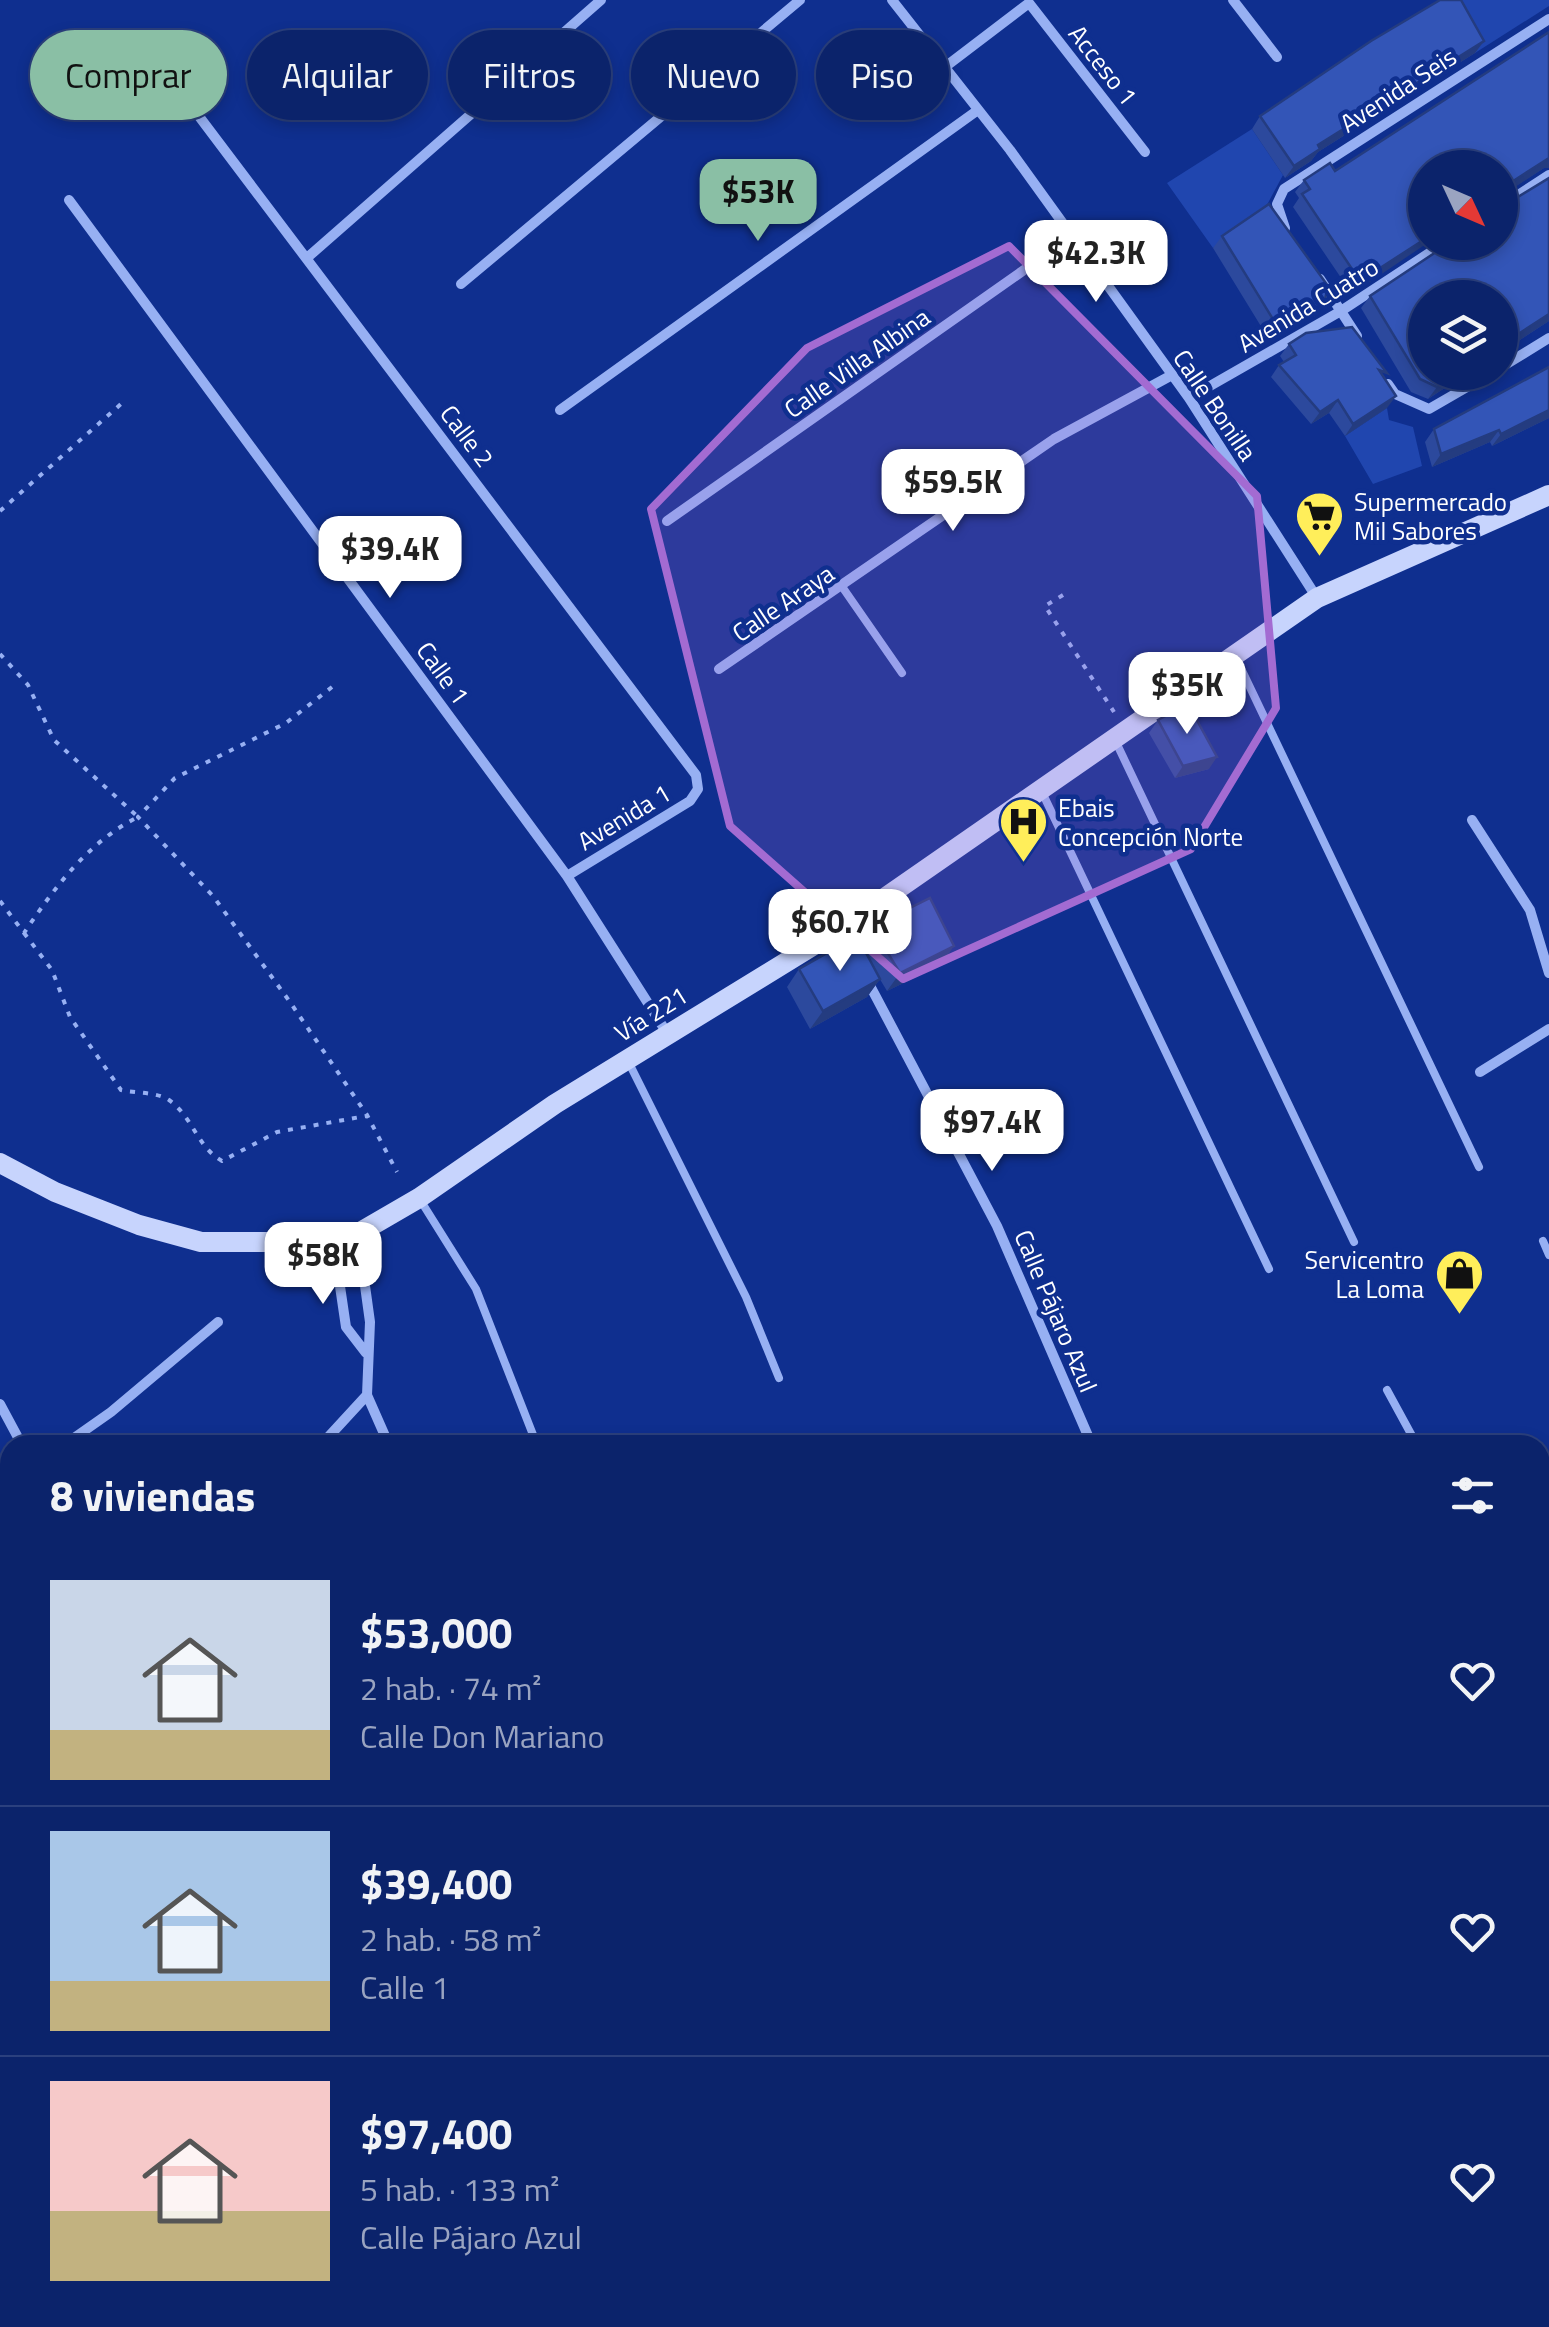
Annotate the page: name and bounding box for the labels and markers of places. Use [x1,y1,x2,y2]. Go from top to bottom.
pin: $53K [699,159,817,244]
pin: $42.3K [1015,220,1177,305]
pin: $59.5K [872,449,1034,534]
place label: Supermercado Mil Sabores [1354,483,1507,550]
supermarket icon: Supermercado Mil Sabores [1293,490,1345,558]
pin: $39.4K [309,516,471,601]
pin: $35K [1128,652,1246,737]
place label: Ebais Concepción Norte [1058,789,1243,856]
hospital icon: Ebais Concepción Norte [997,796,1049,864]
pin: $60.7K [759,889,921,974]
pin: $97.4K [911,1089,1073,1174]
pin: $58K [264,1222,382,1307]
place label: Servicentro La Loma [1305,1241,1424,1308]
shop icon: Servicentro La Loma [1433,1248,1485,1316]

